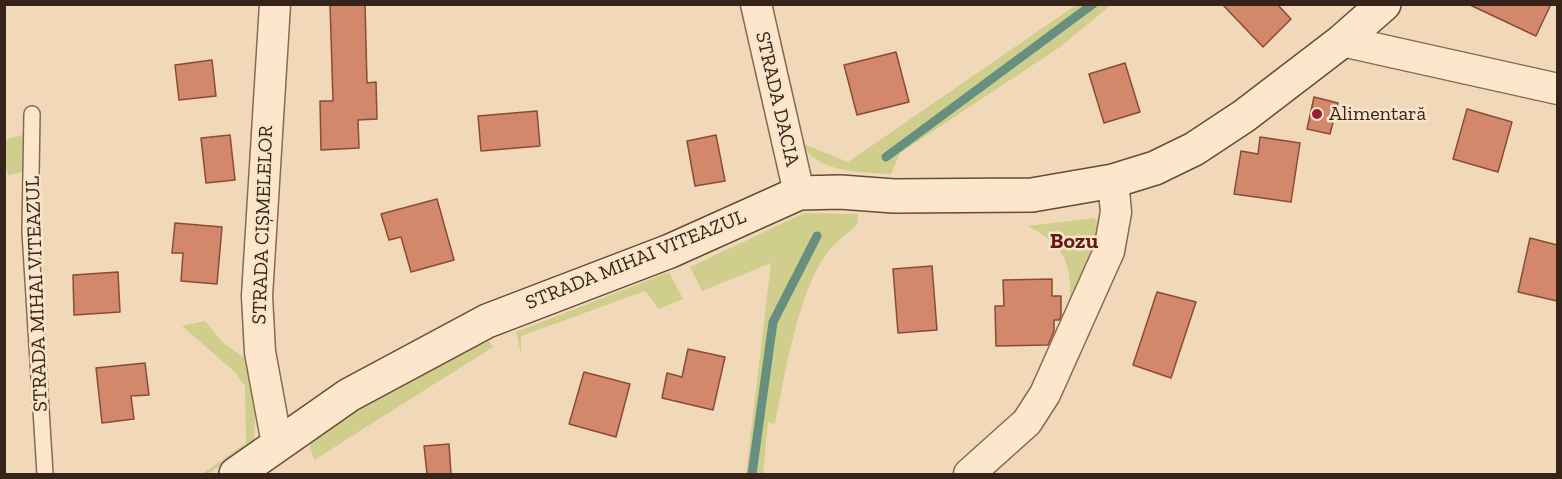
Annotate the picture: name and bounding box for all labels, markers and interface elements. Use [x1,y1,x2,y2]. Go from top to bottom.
street label: STRADA DACIA [750,29,804,169]
place label: Alimentară [1329,102,1426,126]
marker: Alimentară [1310,107,1324,121]
street label: STRADA CIȘMELELOR [248,125,278,325]
street label: STRADA MIHAI VITEAZUL [21,176,53,412]
street label: STRADA MIHAI VITEAZUL [522,205,750,315]
district label: Bozu [1050,229,1098,255]

